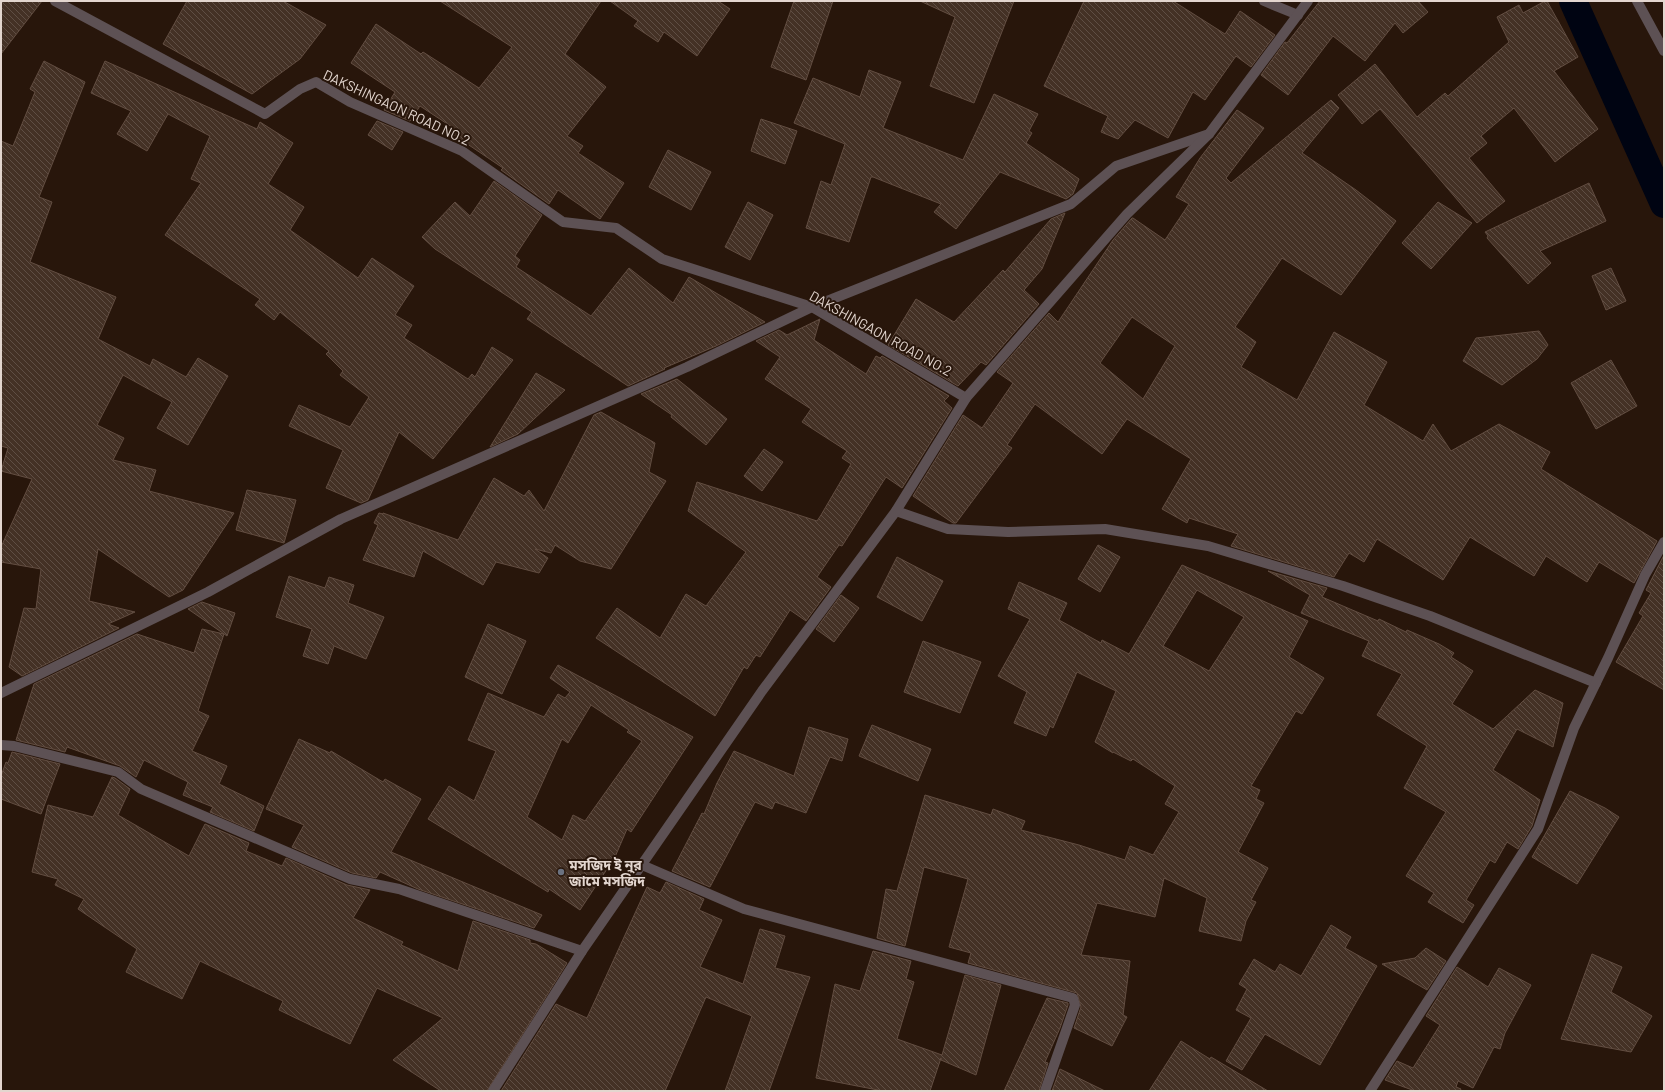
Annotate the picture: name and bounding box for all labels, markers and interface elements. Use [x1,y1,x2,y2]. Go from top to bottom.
street label: DAKSHINGAON ROAD NO.2 [321,65,473,149]
street label: DAKSHINGAON ROAD NO.2 [807,287,955,379]
place label: মসজিদ ই নুর জামে মসজিদ [568,856,646,889]
marker: মসজিদ ই নুর জামে মসজিদ [556,867,566,877]

